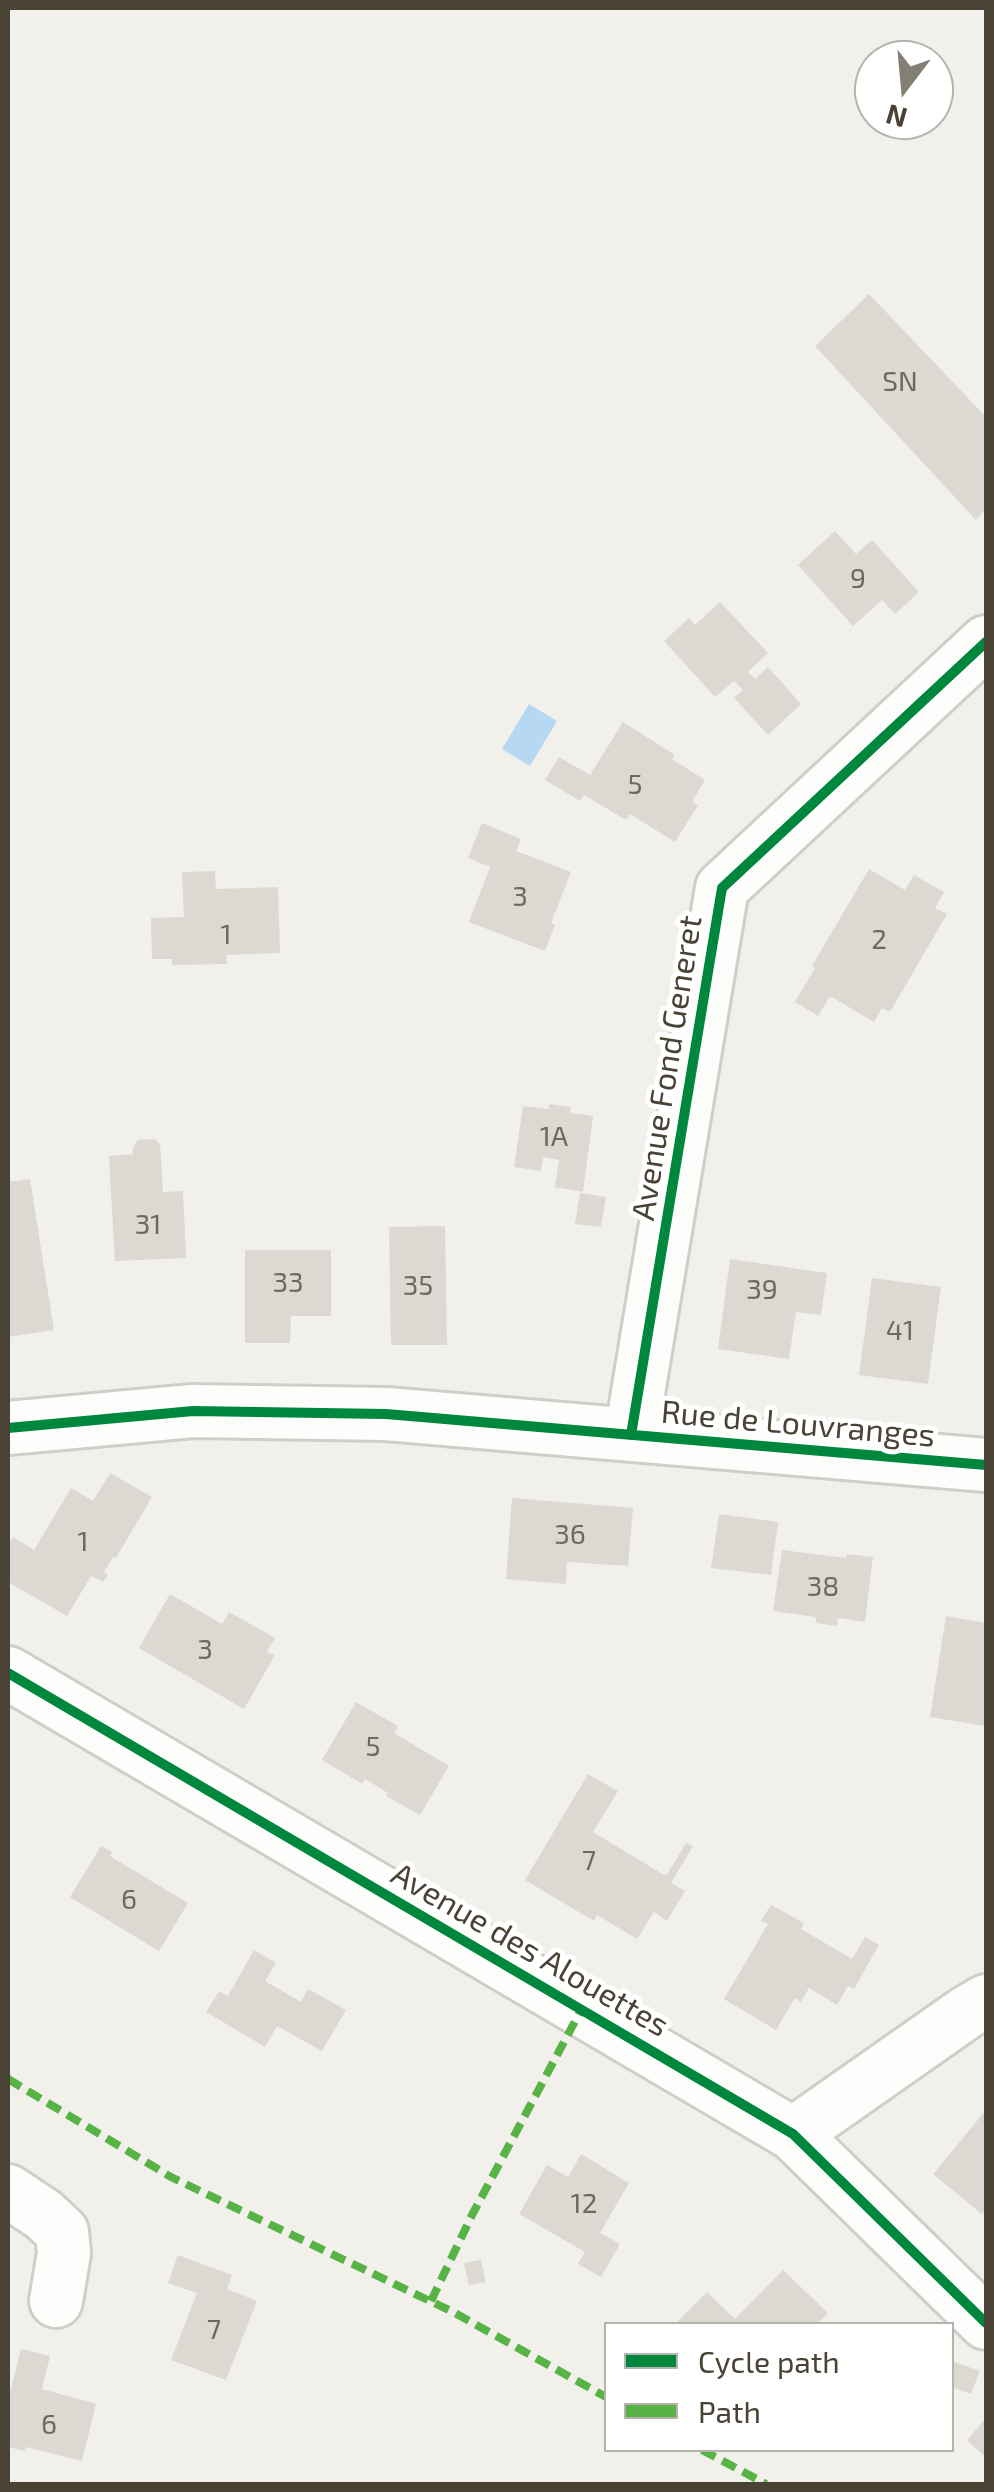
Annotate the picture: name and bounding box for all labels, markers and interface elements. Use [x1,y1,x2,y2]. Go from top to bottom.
north arrow [854,40,954,140]
text: N [882,98,911,136]
house number: SN [882,365,918,399]
house number: 9 [850,562,866,596]
house number: 5 [627,768,643,802]
house number: 3 [512,880,528,914]
street label: Avenue Fond Generet [624,913,710,1223]
house number: 1 [220,918,232,952]
house number: 2 [871,923,887,957]
house number: 1A [540,1120,568,1154]
house number: 31 [135,1208,161,1242]
house number: 33 [272,1266,304,1300]
house number: 35 [403,1269,433,1303]
house number: 39 [746,1273,778,1307]
house number: 41 [886,1314,914,1348]
street label: Rue de Louvranges [659,1393,937,1455]
house number: 36 [554,1518,586,1552]
house number: 1 [77,1525,89,1559]
house number: 38 [807,1570,839,1604]
house number: 3 [197,1633,213,1667]
house number: 5 [365,1730,381,1764]
house number: 7 [582,1844,596,1878]
street label: Avenue des Alouettes [384,1855,676,2045]
house number: 6 [121,1883,137,1917]
house number: 12 [571,2187,597,2221]
house number: 7 [207,2313,221,2347]
legend [604,2322,954,2452]
text: Cycle path [698,2343,840,2379]
text: Path [698,2393,761,2429]
house number: 6 [41,2408,57,2442]

